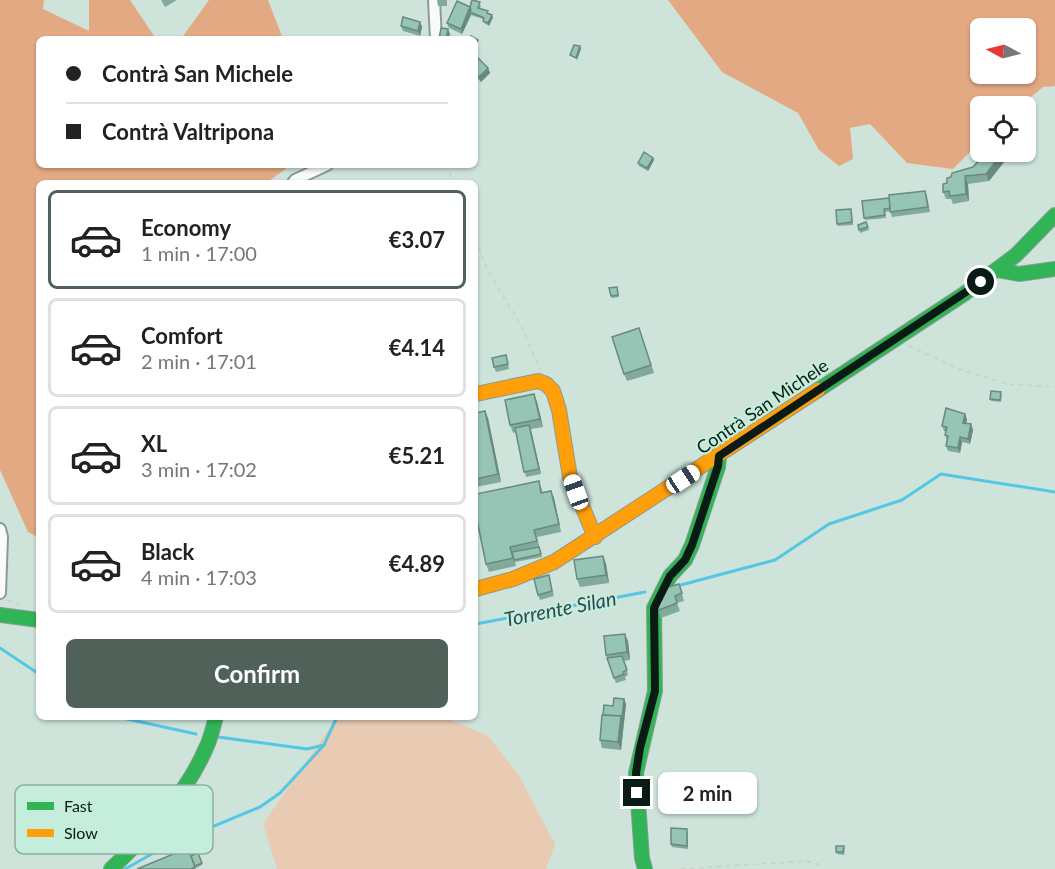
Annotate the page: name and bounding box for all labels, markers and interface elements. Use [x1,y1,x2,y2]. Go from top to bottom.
north arrow [970,18,1036,84]
map controls [970,18,1036,162]
text: Contrà San Michele [102,60,293,87]
button: locate [970,96,1036,162]
text: Contrà Valtripona [102,118,274,145]
icon: car [69,213,123,267]
text: Economy [141,214,231,241]
text: €3.07 [389,226,445,253]
text: 1 min · 17:00 [141,241,257,265]
route start [967,268,994,295]
icon: car [69,321,123,375]
text: Comfort [141,322,223,349]
text: €4.14 [389,334,445,361]
text: 2 min · 17:01 [141,349,257,373]
street label: Contrà San Michele [692,354,832,458]
icon: car [69,429,123,483]
text: XL [141,430,167,457]
text: €5.21 [389,442,445,469]
text: 3 min · 17:02 [141,457,257,481]
car [663,462,703,496]
car [561,472,591,512]
icon: car [69,537,123,591]
text: Black [141,538,194,565]
text: €4.89 [389,550,445,577]
text: 4 min · 17:03 [141,565,257,589]
water label: Torrente Silan [502,585,618,631]
button: Confirm [66,639,448,708]
callout: 2 min [658,772,757,814]
route end [623,779,650,806]
text: 2 min [683,781,732,805]
legend [15,785,213,854]
text: Fast [64,796,93,815]
text: Slow [64,823,98,842]

